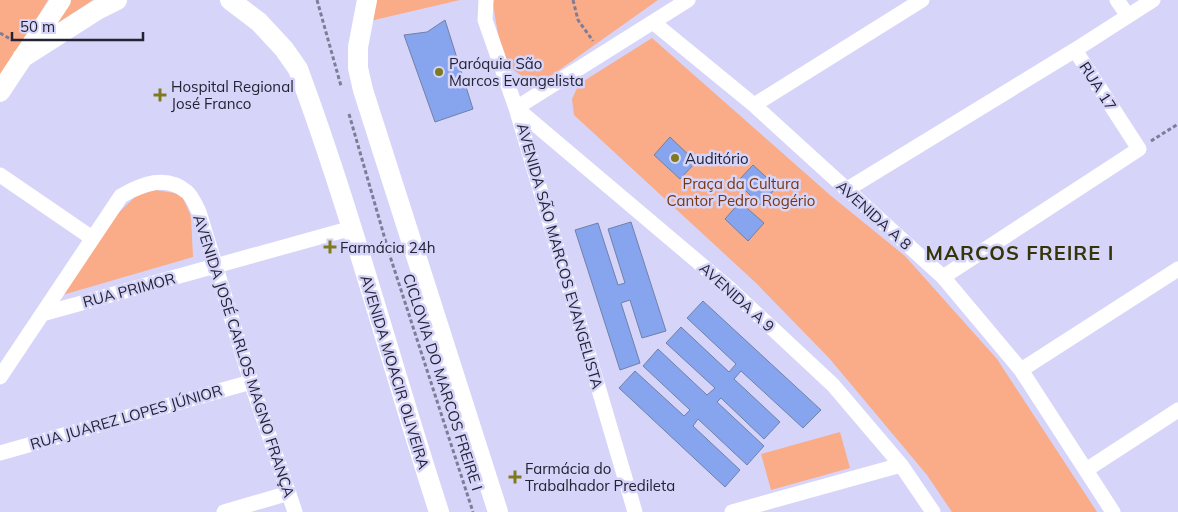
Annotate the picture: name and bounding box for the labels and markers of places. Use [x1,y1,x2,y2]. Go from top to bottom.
place label: Paróquia São Marcos Evangelista [449,54,584,90]
marker: Paróquia São Marcos Evangelista [433,66,445,78]
place label: Hospital Regional José Franco [171,77,294,113]
marker: Hospital Regional José Franco [153,88,167,102]
place label: Auditório [685,149,749,168]
marker: Auditório [669,152,681,164]
place label: Farmácia 24h [340,238,435,257]
marker: Farmácia 24h [324,241,336,253]
place label: Farmácia do Trabalhador Predileta [525,459,675,495]
marker: Farmácia do Trabalhador Predileta [509,471,521,483]

